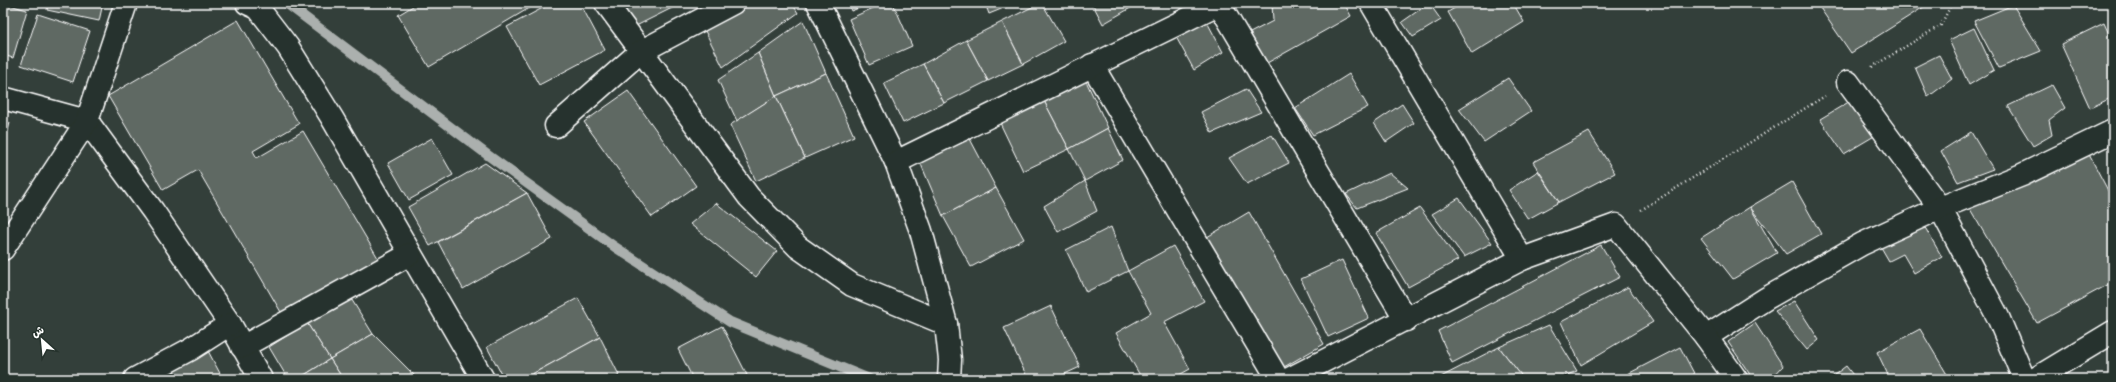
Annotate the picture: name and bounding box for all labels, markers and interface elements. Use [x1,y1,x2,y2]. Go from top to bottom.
north arrow [22,320,62,360]
text: ش [28,320,46,341]

